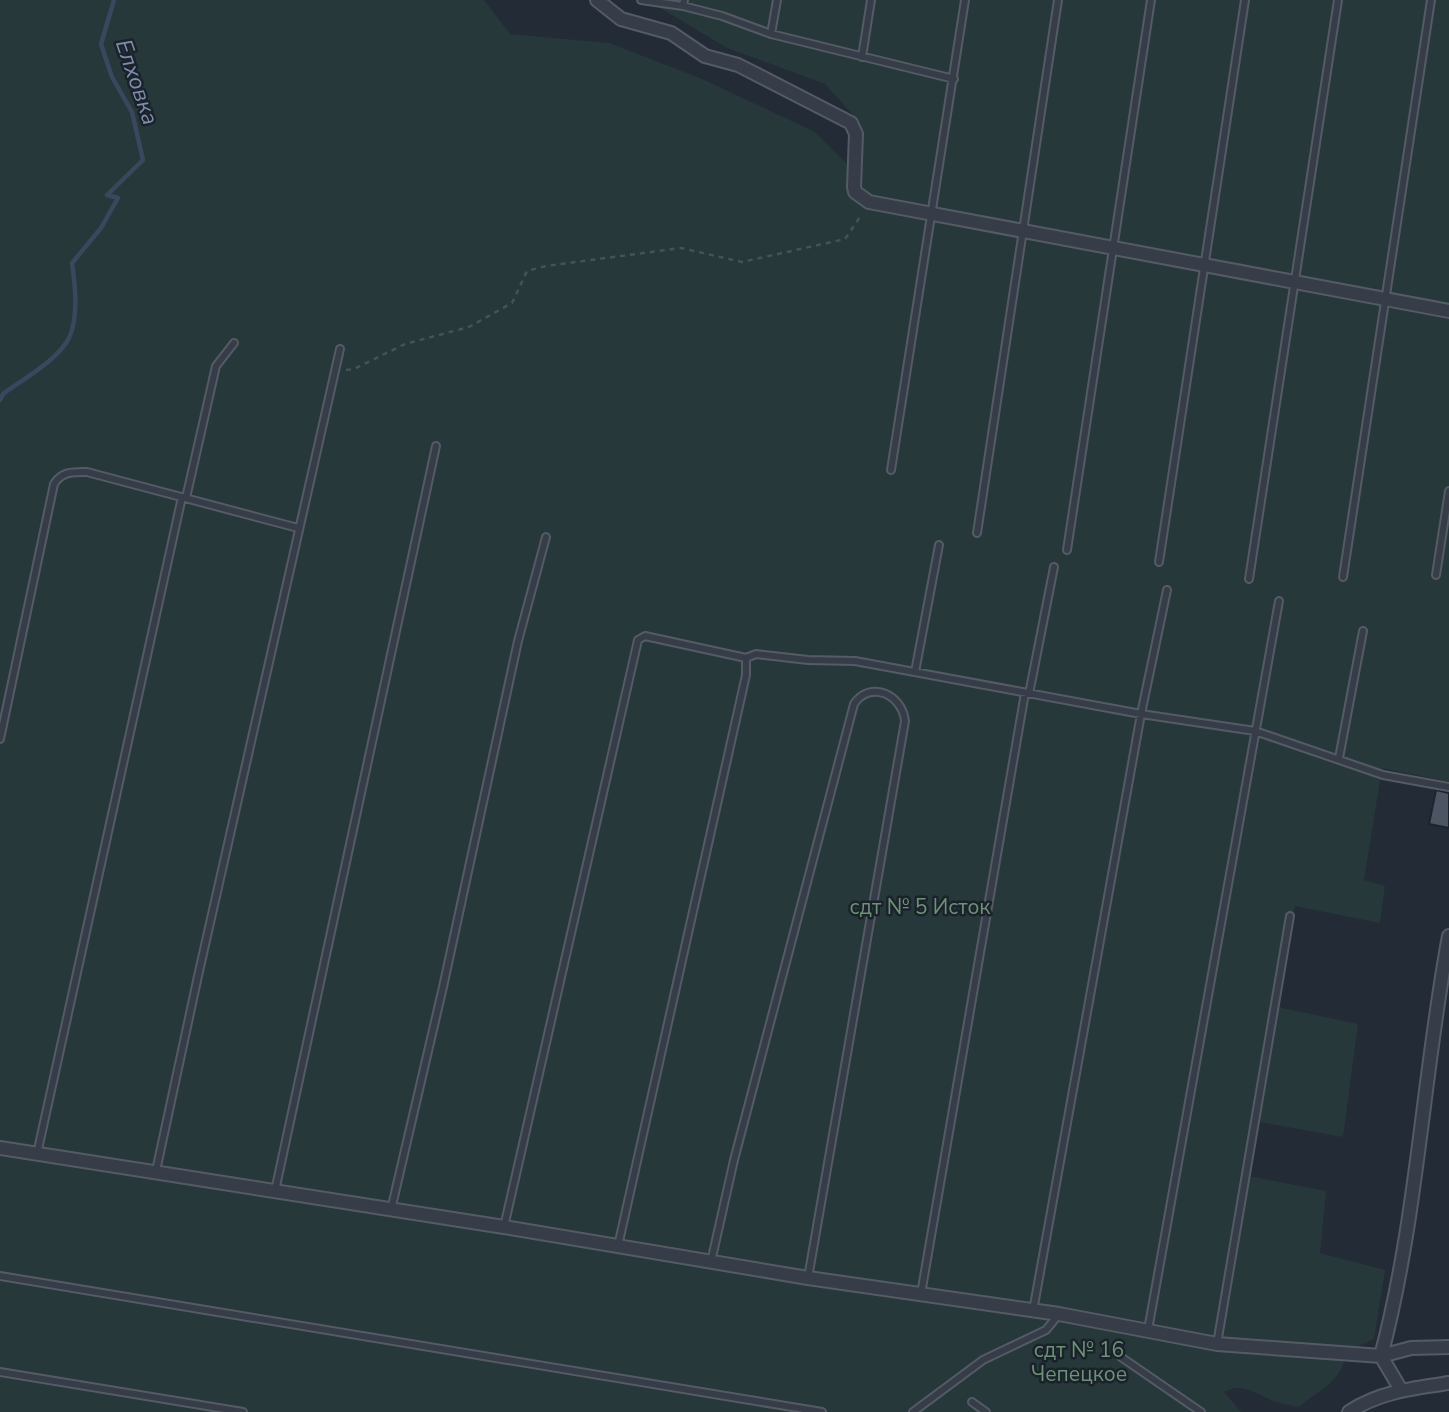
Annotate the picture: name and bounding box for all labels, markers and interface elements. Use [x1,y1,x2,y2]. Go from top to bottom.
water label: Елховка [108,35,166,129]
park label: сдт № 5 Исток [850,893,991,921]
park label: сдт № 16 Чепецкое [1031,1336,1127,1388]

